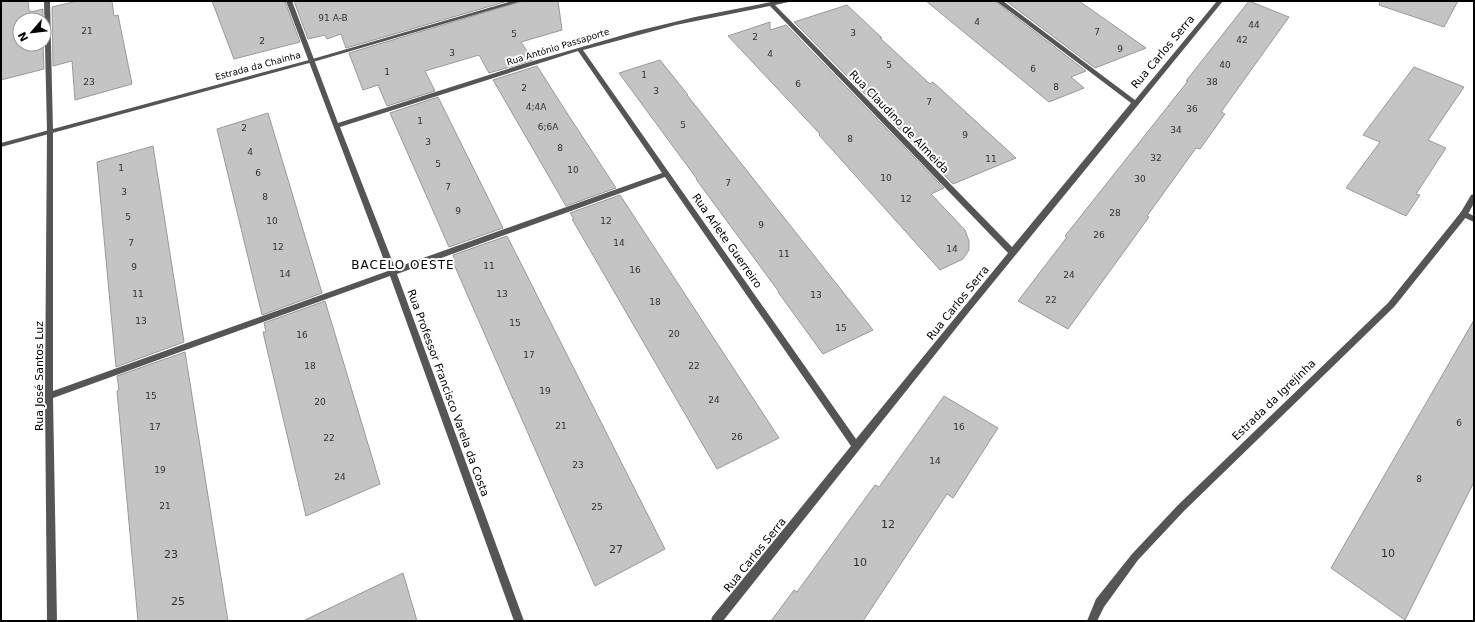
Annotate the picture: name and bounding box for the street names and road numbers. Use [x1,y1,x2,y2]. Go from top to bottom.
street label: Rua Carlos Serra [1129,13,1197,91]
street label: Rua António Passaporte [505,26,611,67]
street label: Estrada da Chainha [214,50,302,82]
street label: Rua Claudino de Almeida [846,68,952,176]
street label: Rua Arlete Guerreiro [689,191,765,291]
street label: Rua Carlos Serra [924,263,992,343]
street label: Rua Professor Francisco Varela da Costa [404,288,492,498]
street label: Rua José Santos Luz [33,321,46,431]
street label: Estrada da Igrejinha [1230,357,1318,443]
street label: Rua Carlos Serra [721,515,789,595]

